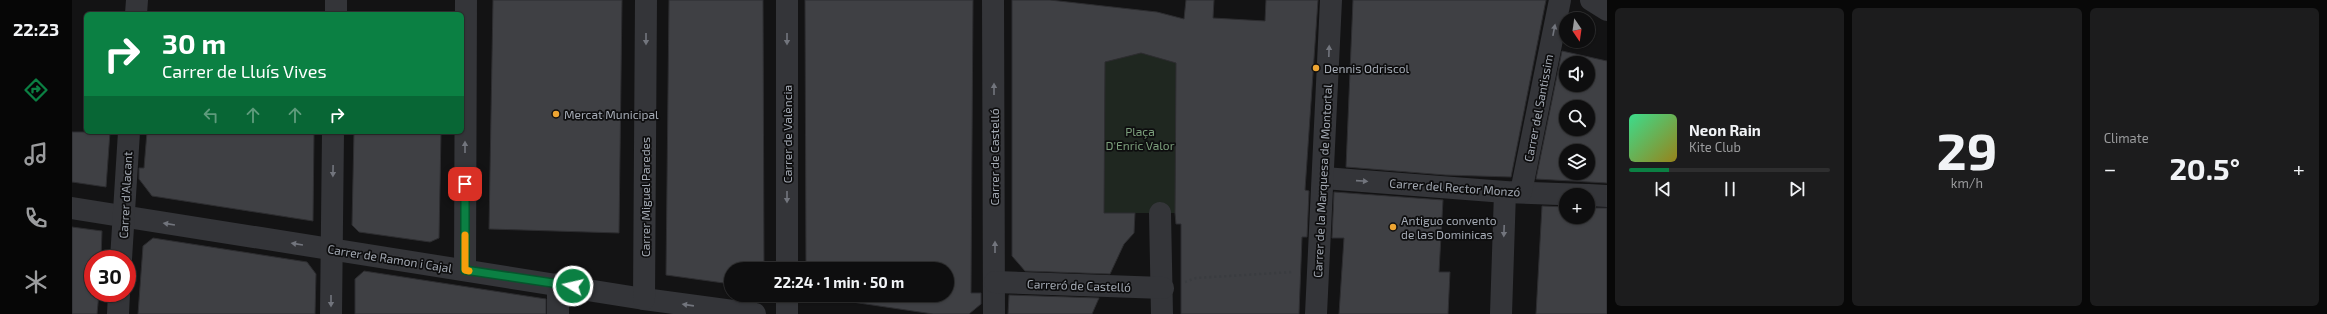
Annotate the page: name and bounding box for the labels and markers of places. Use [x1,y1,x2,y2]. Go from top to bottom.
place label: Dennis Odriscol [1324,61,1409,75]
marker: Dennis Odriscol [1311,63,1321,73]
place label: Mercat Municipal [564,107,659,121]
marker: Mercat Municipal [551,109,561,119]
pin [448,167,482,201]
place label: Antiguo convento de las Dominicas [1401,213,1497,241]
marker: Antiguo convento de las Dominicas [1388,222,1398,232]

